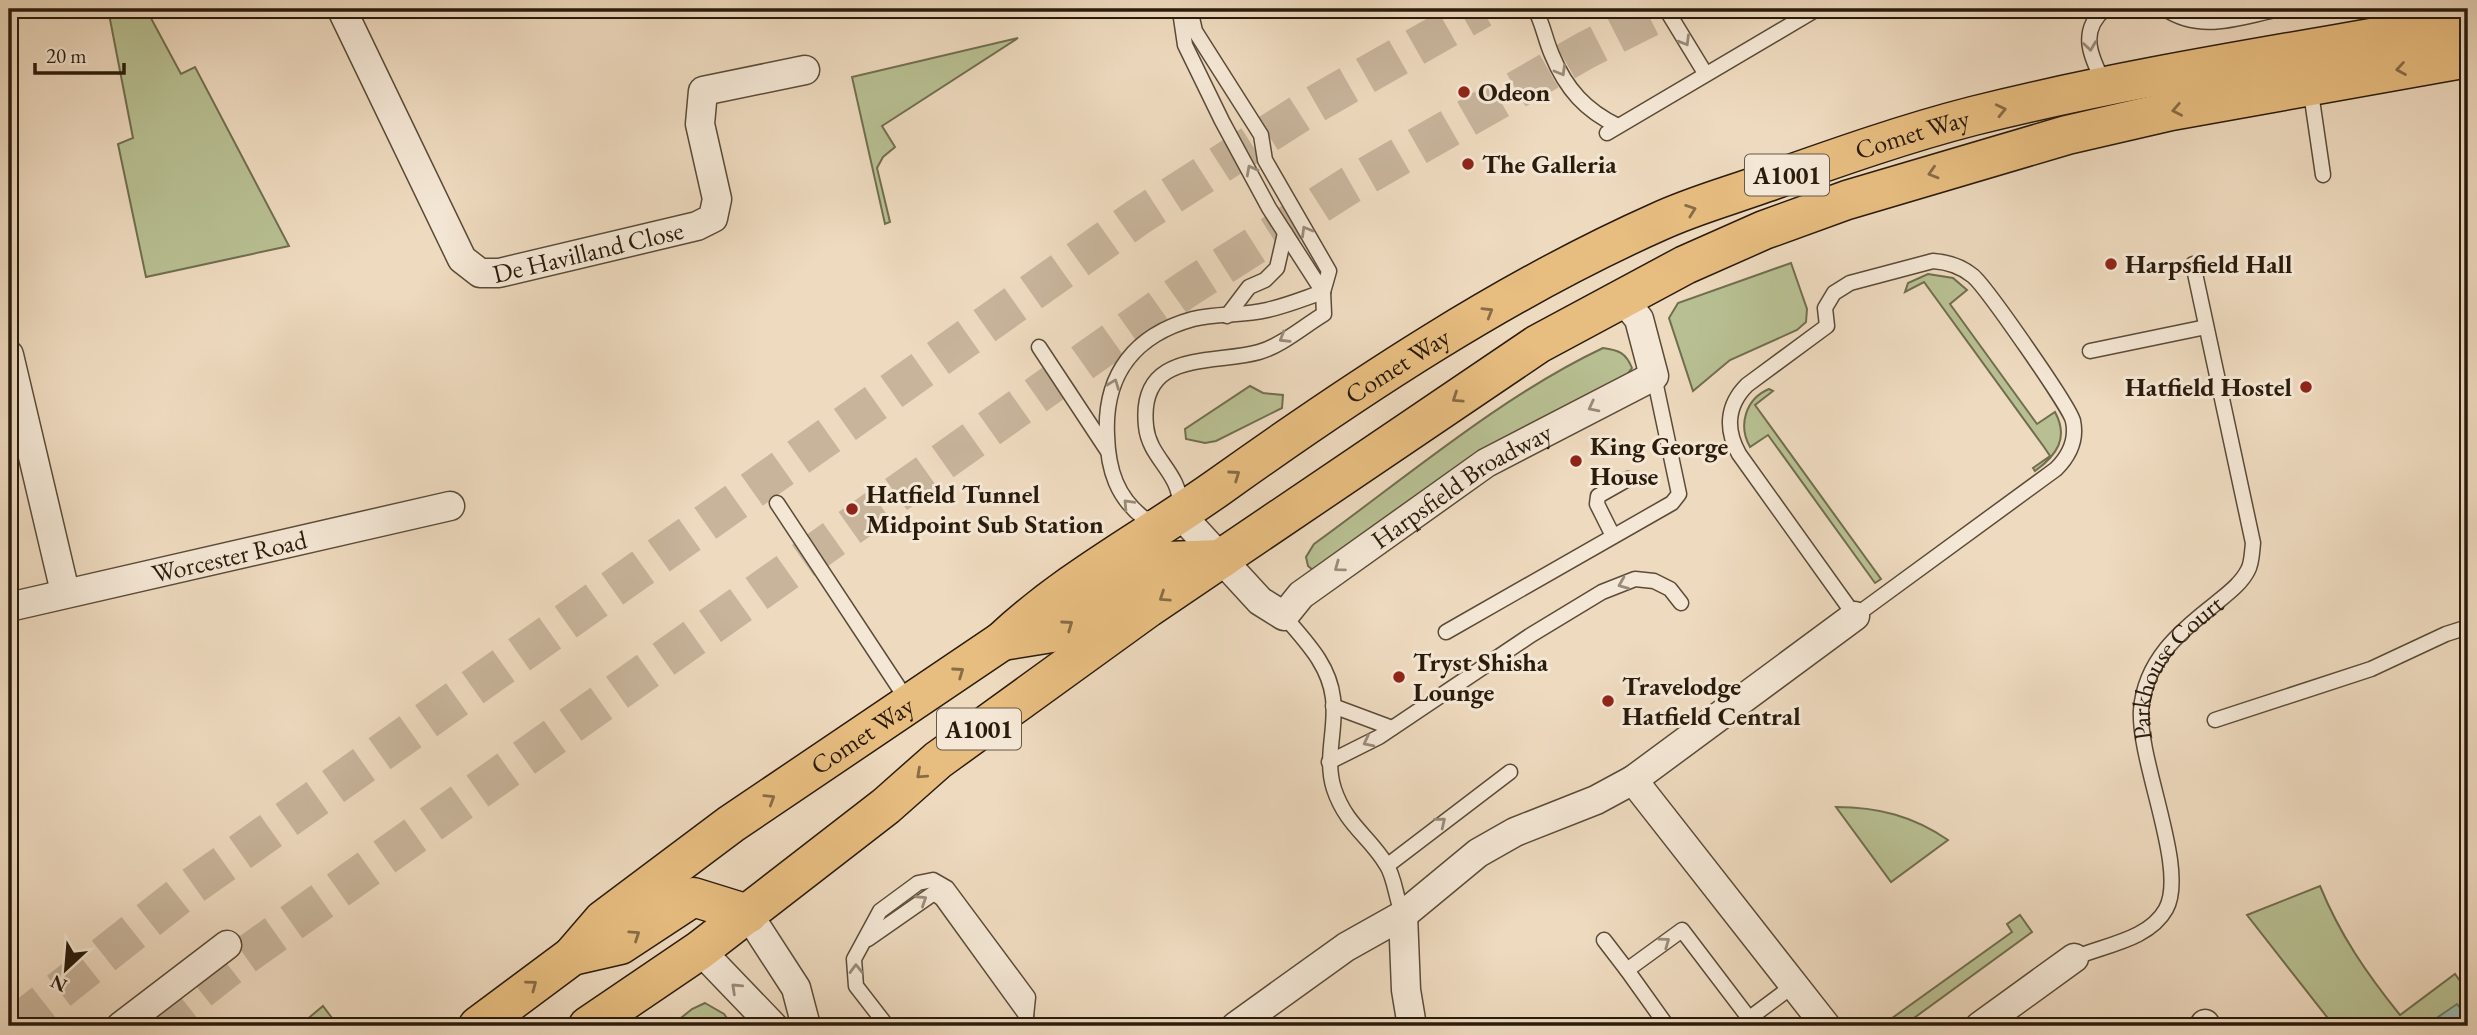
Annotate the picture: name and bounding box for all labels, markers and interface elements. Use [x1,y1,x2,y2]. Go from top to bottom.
scale bar [35,32,124,76]
one-way arrow [1677,33,1690,46]
one-way arrow [2082,40,2097,52]
text: 20 m [46,42,87,69]
one-way arrow [2395,61,2407,76]
one-way arrow [1553,64,1566,76]
place label: Odeon [1478,75,1551,109]
marker: Odeon [1456,84,1472,100]
street label: Comet Way [1851,100,1974,167]
one-way arrow [2171,101,2183,116]
one-way arrow [1995,103,2007,118]
place label: The Galleria [1482,147,1617,181]
road number: A1001 [1745,154,1829,196]
marker: The Galleria [1460,156,1476,172]
one-way arrow [1245,165,1259,177]
one-way arrow [1928,165,1940,180]
one-way arrow [1684,204,1697,218]
street label: De Havilland Close [489,213,687,291]
one-way arrow [1301,225,1314,238]
place label: Harpsfield Hall [2125,247,2292,281]
marker: Harpsfield Hall [2103,256,2119,272]
one-way arrow [1480,307,1493,320]
street label: Comet Way [1339,319,1457,412]
one-way arrow [1279,329,1292,342]
place label: Hatfield Hostel [2125,370,2292,404]
one-way arrow [1106,379,1120,391]
marker: Hatfield Hostel [2298,379,2314,395]
one-way arrow [1452,390,1465,403]
one-way arrow [1588,399,1600,413]
street label: Harpsfield Broadway [1364,415,1558,557]
place label: King George House [1590,429,1729,493]
marker: King George House [1568,453,1584,469]
one-way arrow [1227,471,1240,483]
place label: Hatfield Tunnel Midpoint Sub Station [866,477,1104,541]
one-way arrow [1124,499,1137,512]
marker: Hatfield Tunnel Midpoint Sub Station [844,501,860,517]
street label: Worcester Road [148,522,311,591]
one-way arrow [1334,559,1347,572]
one-way arrow [1618,575,1630,589]
street label: Parkhouse Court [2124,587,2230,743]
one-way arrow [1159,589,1172,601]
one-way arrow [1060,621,1073,633]
place label: Tryst Shisha Lounge [1413,645,1549,709]
one-way arrow [951,668,964,680]
marker: Tryst Shisha Lounge [1391,669,1407,685]
place label: Travelodge Hatfield Central [1622,669,1801,733]
street label: Comet Way [804,688,921,782]
marker: Travelodge Hatfield Central [1600,693,1616,709]
road number: A1001 [937,708,1021,750]
one-way arrow [1363,734,1375,748]
one-way arrow [917,766,930,779]
one-way arrow [763,794,776,807]
one-way arrow [1432,818,1445,830]
one-way arrow [914,896,927,909]
one-way arrow [628,930,641,943]
north arrow [32,934,102,1004]
one-way arrow [1657,938,1670,950]
one-way arrow [848,963,863,974]
text: N [46,969,71,998]
one-way arrow [524,981,537,994]
one-way arrow [731,984,744,997]

